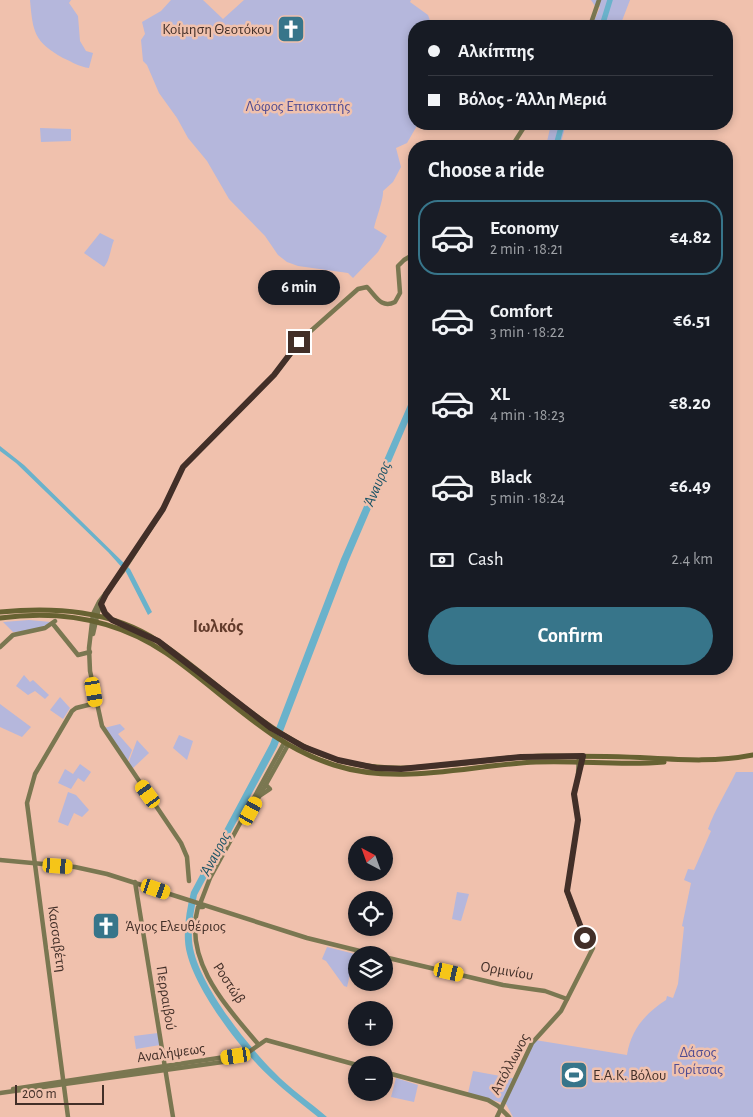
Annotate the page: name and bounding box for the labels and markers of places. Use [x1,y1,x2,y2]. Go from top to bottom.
church icon: Κοίμηση Θεοτόκου [276,14,306,44]
place label: Κοίμηση Θεοτόκου [162,22,272,37]
church icon: Άγιος Ελευθέριος [91,911,121,941]
place label: Άγιος Ελευθέριος [125,919,226,934]
sports icon: Ε.Α.Κ. Βόλου [559,1060,589,1090]
place label: Ε.Α.Κ. Βόλου [593,1068,666,1083]

